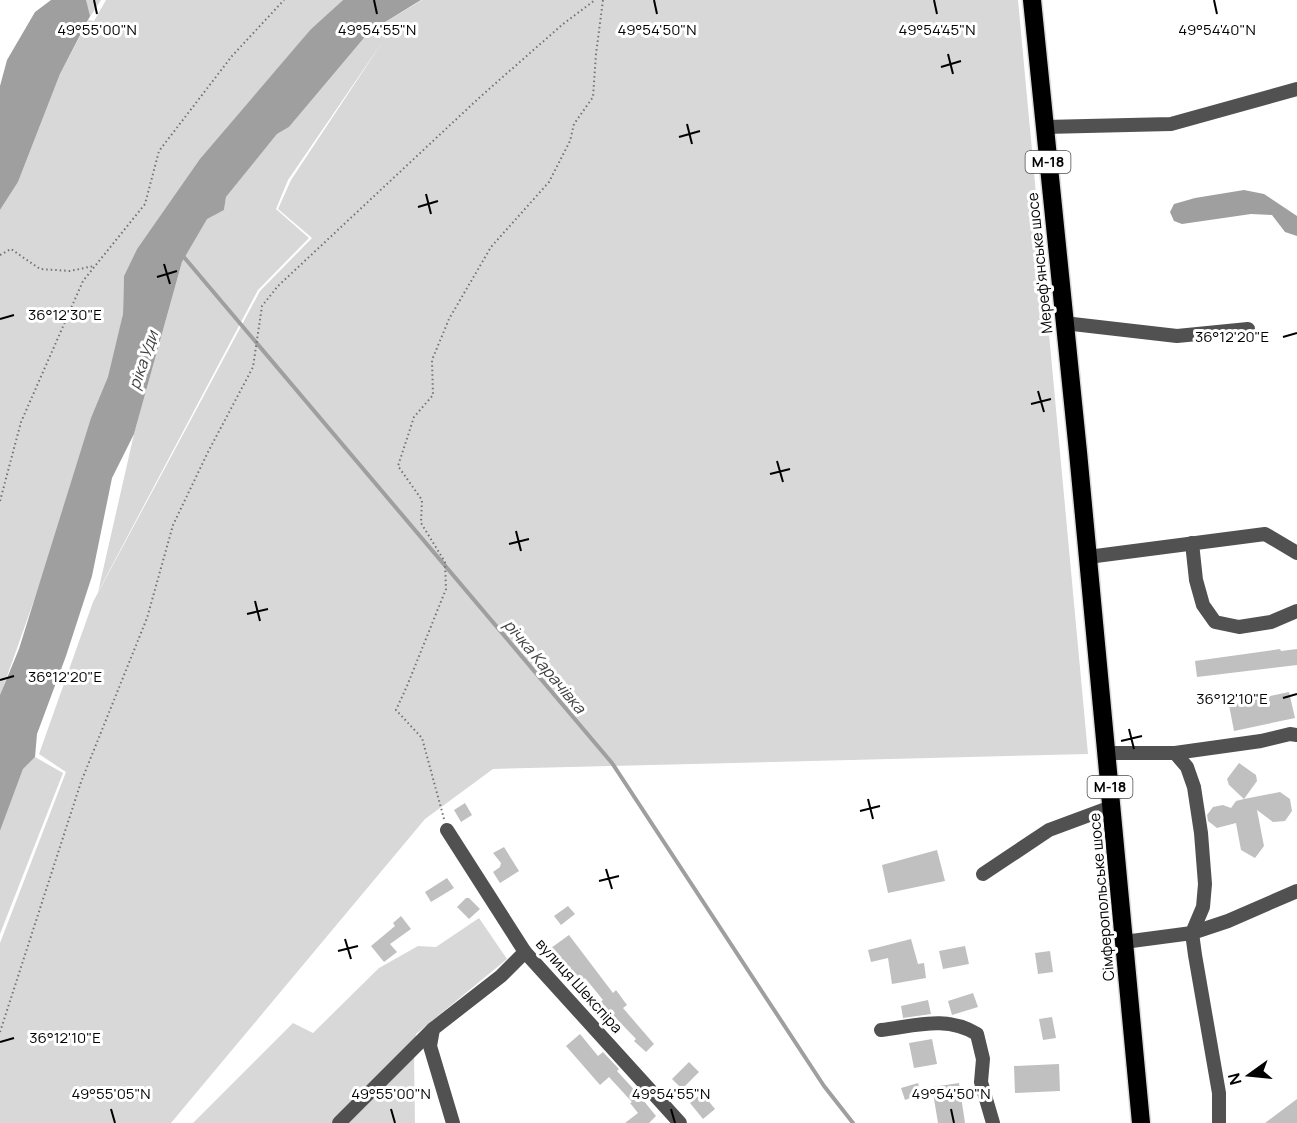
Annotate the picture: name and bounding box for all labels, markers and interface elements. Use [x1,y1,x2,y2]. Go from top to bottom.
text: 49°55'00"N [57,19,137,40]
text: 49°54'55"N [338,19,416,40]
text: 49°54'50"N [618,19,696,40]
text: 49°54'45"N [899,19,975,40]
text: 49°54'40"N [1178,19,1256,40]
road number: М-18 [1026,151,1070,173]
street label: Мереф'янське шосе [1022,191,1057,335]
text: 36°12'30"E [28,304,102,325]
water label: ріка Уди [123,326,164,392]
text: 36°12'20"E [1195,326,1269,347]
water label: річка Карачівка [499,614,592,719]
text: 36°12'20"E [28,666,102,687]
text: 36°12'10"E [1196,688,1268,709]
road number: М-18 [1088,776,1132,798]
street label: Сімферопольське шосе [1084,812,1119,982]
street label: вулиця Шекспіра [531,934,628,1037]
text: 36°12'10"E [29,1027,101,1048]
north arrow [1219,1045,1279,1105]
text: N [1222,1070,1247,1087]
text: 49°55'05"N [71,1083,151,1104]
text: 49°55'00"N [351,1083,431,1104]
text: 49°54'55"N [632,1083,710,1104]
text: 49°54'50"N [912,1083,990,1104]

